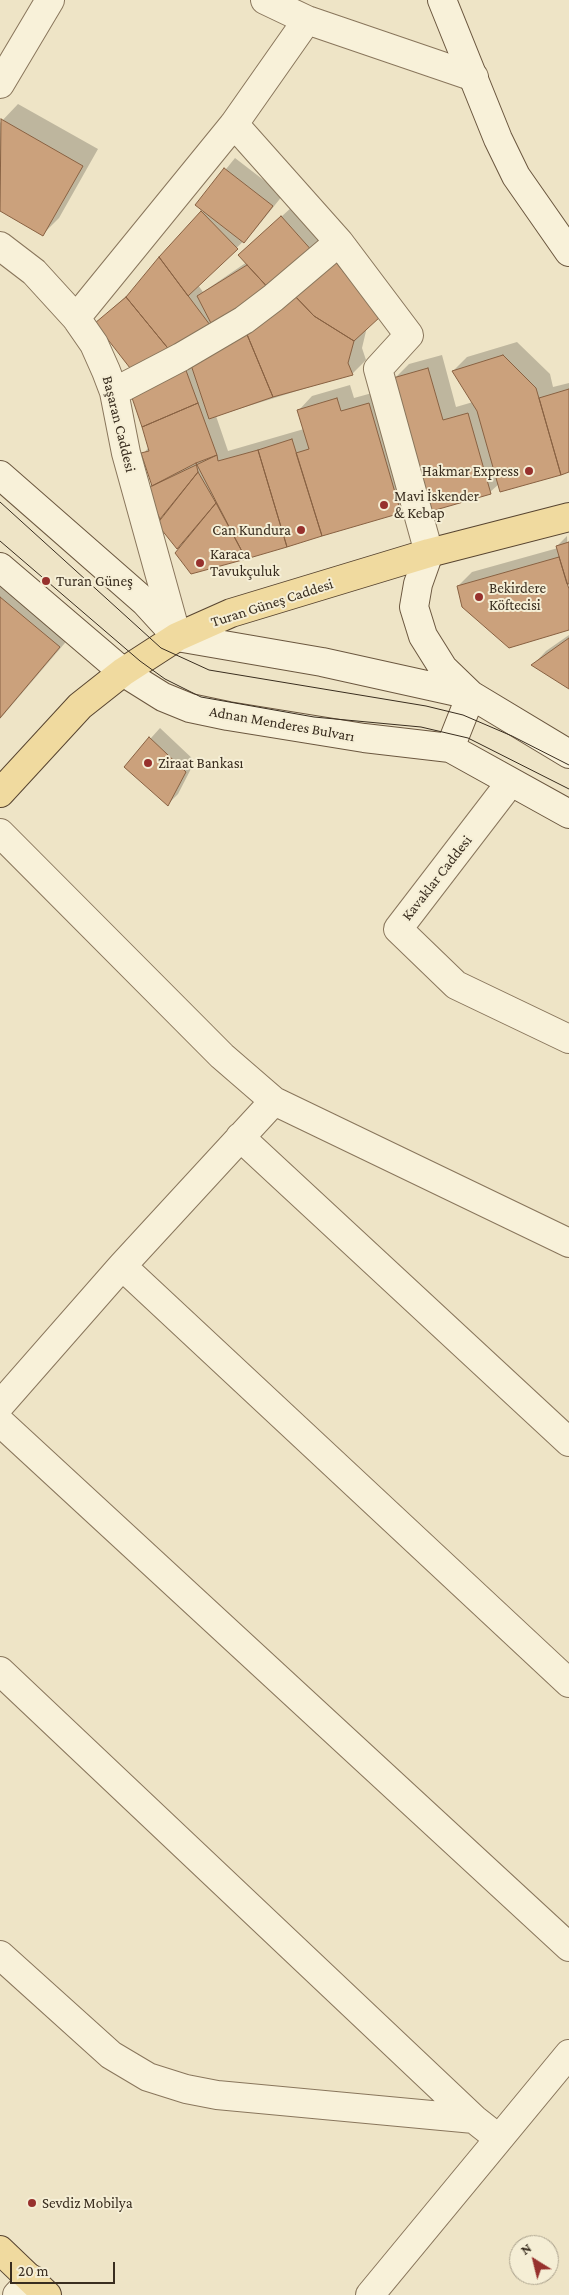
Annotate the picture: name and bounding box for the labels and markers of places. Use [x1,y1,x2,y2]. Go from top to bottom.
place label: Hakmar Express [422,462,519,480]
marker: Hakmar Express [523,465,535,477]
place label: Mavi İskender & Kebap [394,487,479,522]
marker: Mavi İskender & Kebap [378,499,390,511]
place label: Can Kundura [212,521,291,539]
marker: Can Kundura [295,524,307,536]
place label: Karaca Tavukçuluk [210,545,280,580]
marker: Karaca Tavukçuluk [194,557,206,569]
place label: Turan Güneş [56,572,133,590]
marker: Turan Güneş [40,575,52,587]
place label: Bekirdere Köftecisi [489,579,546,614]
marker: Bekirdere Köftecisi [473,591,485,603]
place label: Ziraat Bankası [158,754,243,772]
marker: Ziraat Bankası [142,757,154,769]
place label: Sevdiz Mobilya [42,2194,133,2212]
marker: Sevdiz Mobilya [26,2197,38,2209]

